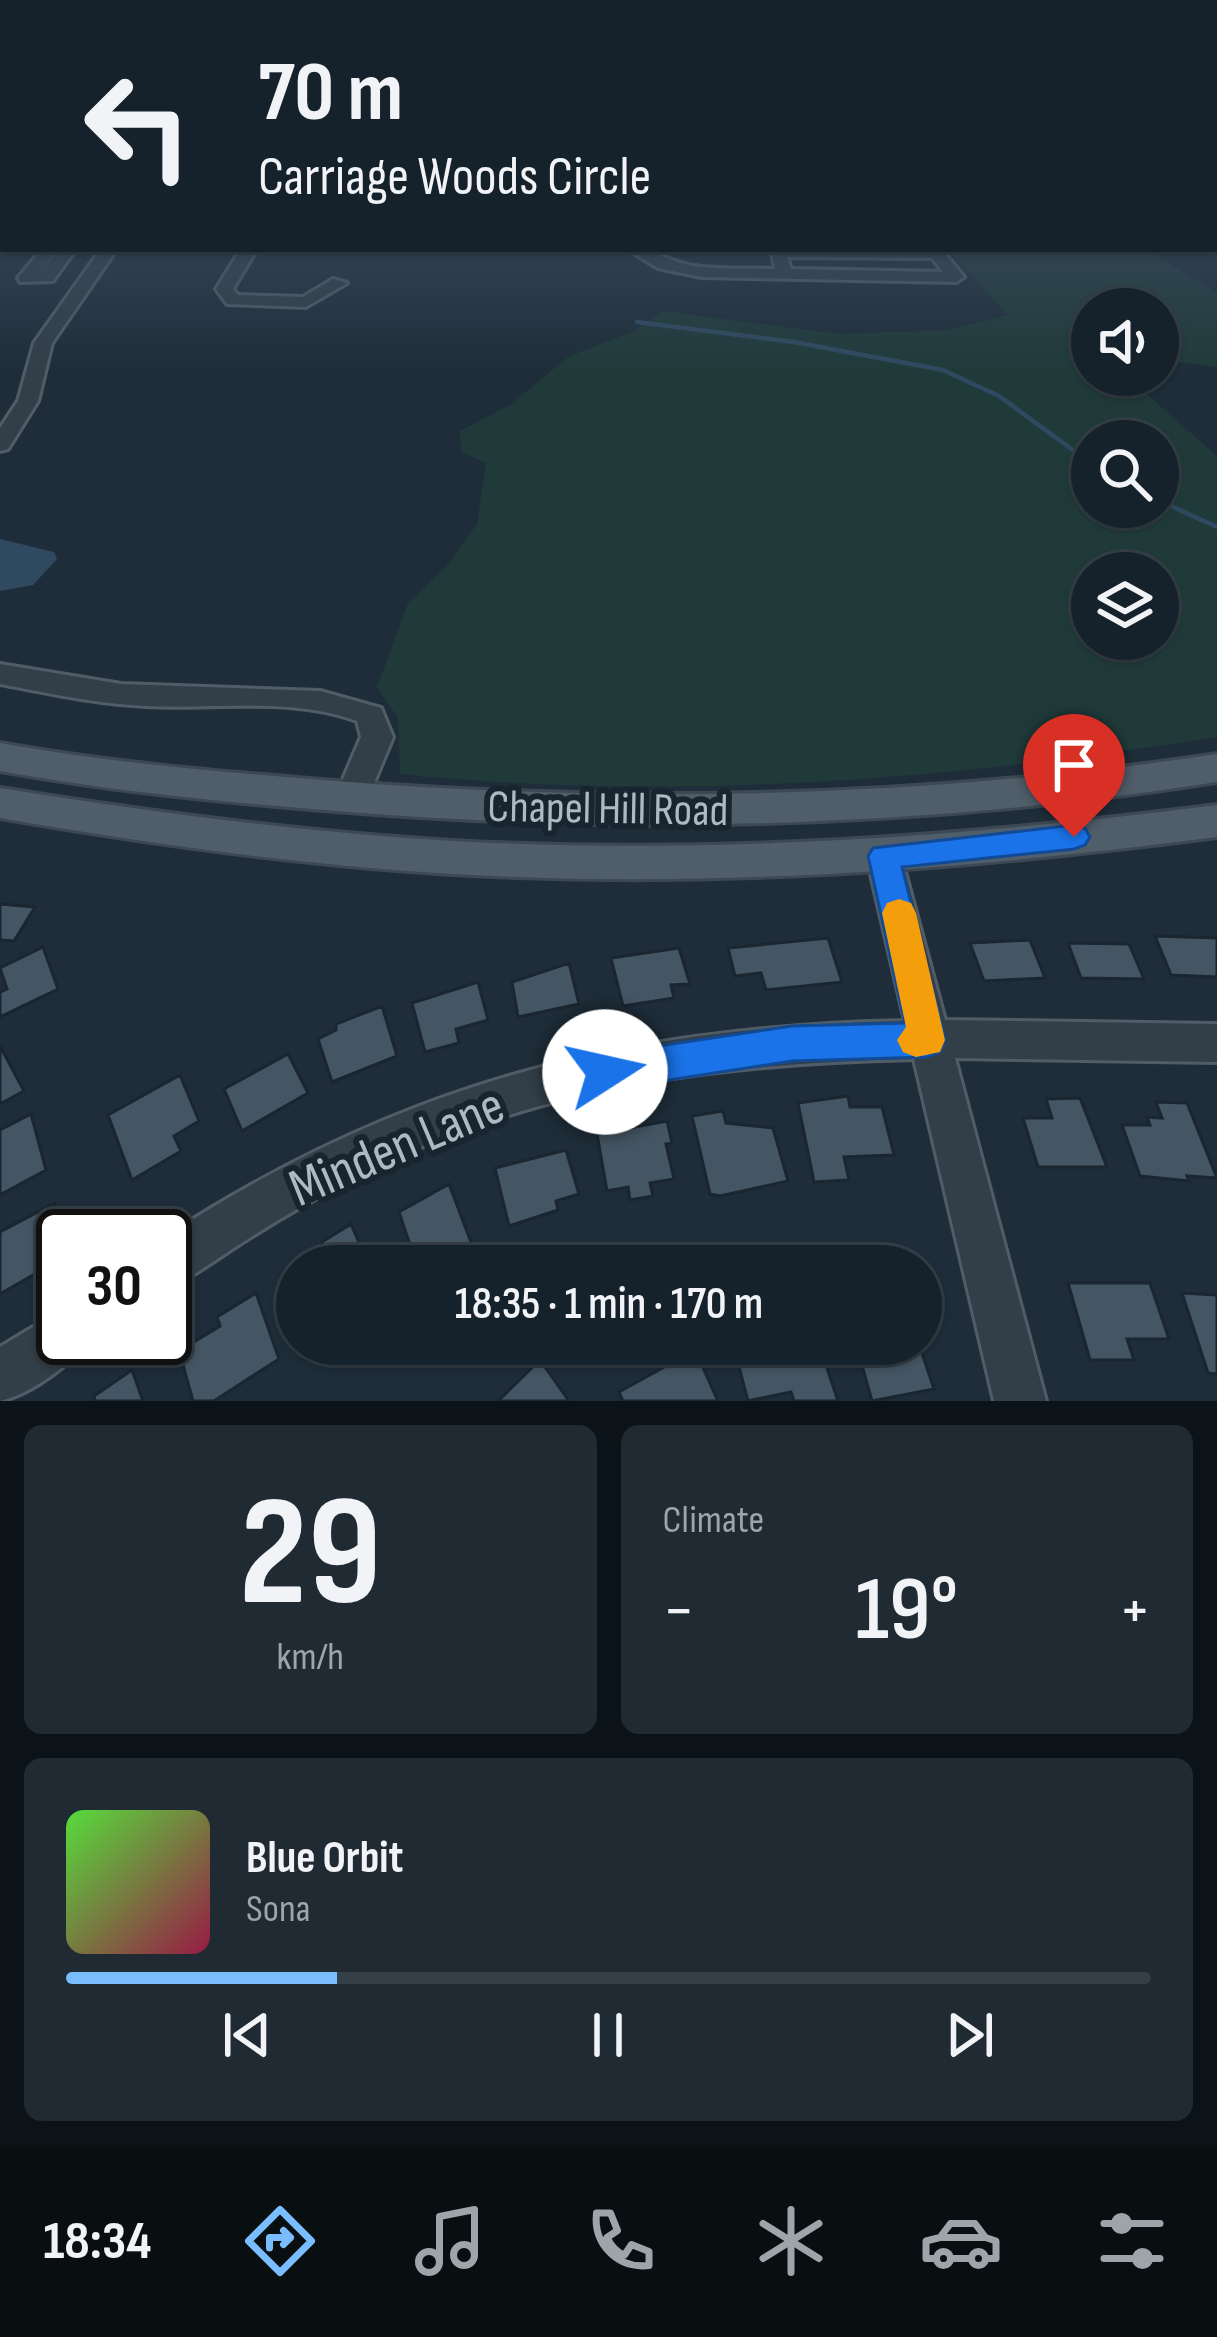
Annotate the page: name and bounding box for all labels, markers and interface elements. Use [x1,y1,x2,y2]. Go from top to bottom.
text: 70 m [258,43,403,144]
icon: left [60,48,216,204]
text: Carriage Woods Circle [258,145,651,210]
map controls [1071,288,1179,660]
button: sound [1071,288,1179,396]
button: search [1071,420,1179,528]
button: layers [1071,552,1179,660]
pin [1023,714,1125,837]
icon: arrive [1041,732,1107,798]
street label: Chapel Hill Road [487,780,729,839]
position arrow [542,1009,668,1135]
street label: Minden Lane [280,1073,514,1222]
speed limit sign: 30 [36,1209,192,1365]
text: 18:35 · 1 min · 170 m [455,1277,763,1332]
text: 29 [239,1462,381,1649]
text: Climate [663,1497,764,1544]
text: 19° [855,1557,958,1665]
text: − [663,1572,695,1651]
text: + [1119,1572,1151,1651]
text: km/h [277,1634,344,1681]
text: Blue Orbit [246,1831,403,1886]
text: Sona [246,1886,311,1933]
icon: previous [214,2002,280,2068]
icon: pause [575,2002,641,2068]
icon: next [937,2002,1003,2068]
icon: directions [238,2199,322,2283]
icon: music [408,2199,492,2283]
icon: phone [579,2199,663,2283]
icon: climate [749,2199,833,2283]
icon: car [919,2199,1003,2283]
icon: filters [1090,2199,1174,2283]
text: 18:34 [43,2209,151,2274]

